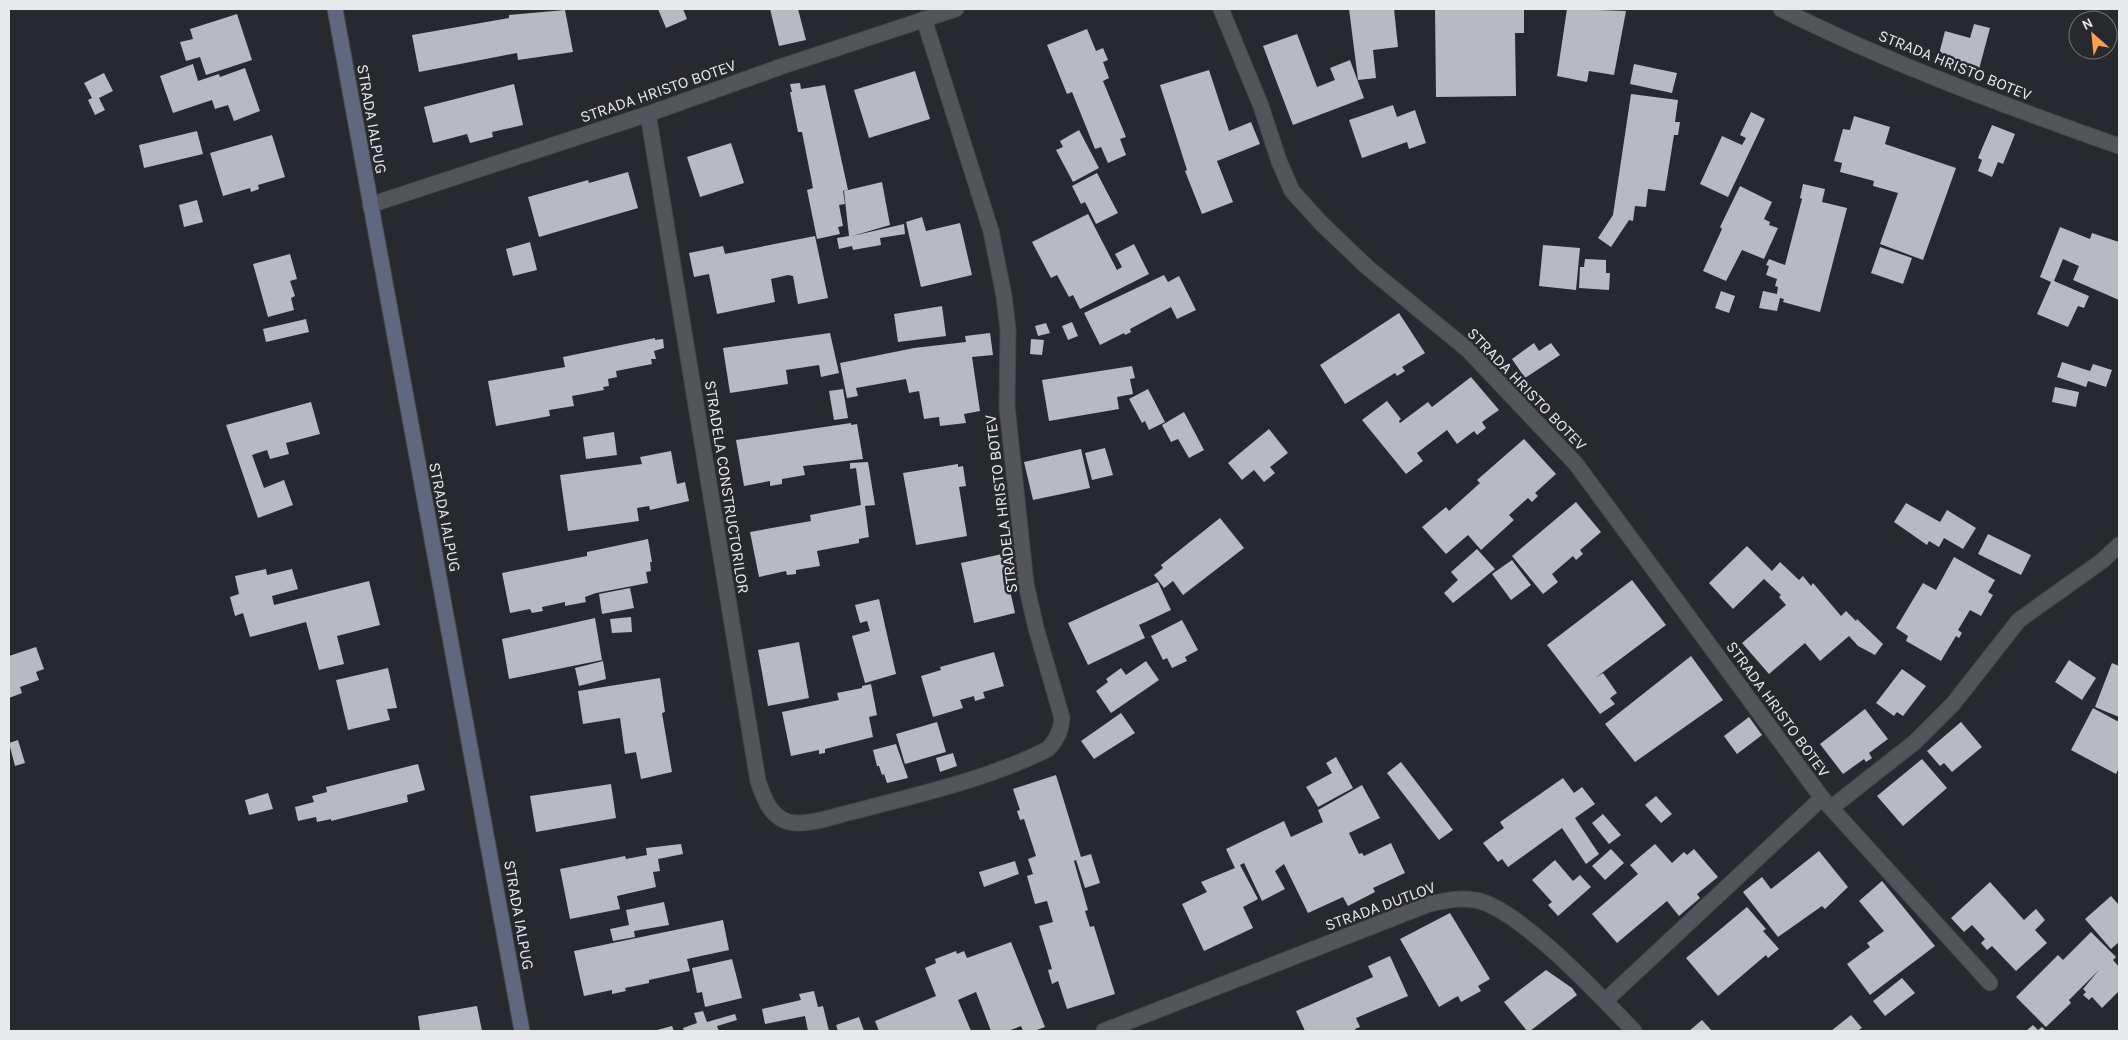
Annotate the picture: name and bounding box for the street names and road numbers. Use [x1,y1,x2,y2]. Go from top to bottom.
street label: STRADA HRISTO BOTEV [1876,26,2034,104]
street label: STRADA HRISTO BOTEV [578,55,738,127]
street label: STRADA IALPUG [353,63,391,175]
street label: STRADA HRISTO BOTEV [1463,324,1591,454]
street label: STRADELA CONSTRUCTORILOR [701,379,753,595]
street label: STRADELA HRISTO BOTEV [981,414,1021,594]
street label: STRADA IALPUG [425,461,465,573]
street label: STRADA HRISTO BOTEV [1722,637,1834,781]
street label: STRADA IALPUG [500,859,538,971]
street label: STRADA DUTLOV [1322,877,1438,935]

